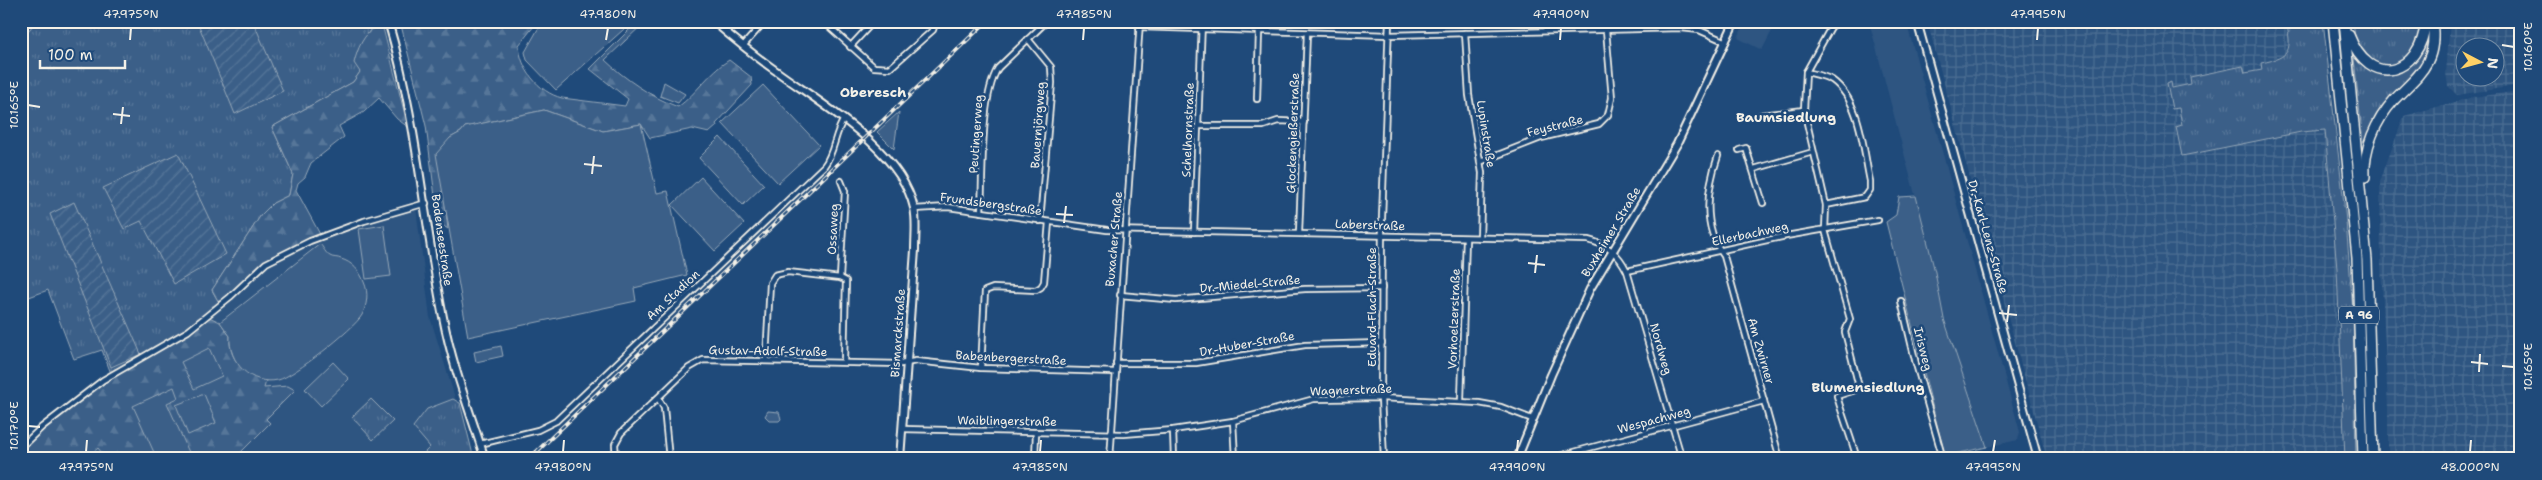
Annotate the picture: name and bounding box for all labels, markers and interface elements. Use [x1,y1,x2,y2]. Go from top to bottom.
text: 47.975°N [103,6,159,22]
text: 47.980°N [580,6,636,22]
text: 47.985°N [1056,6,1112,22]
text: 47.990°N [1533,6,1589,22]
text: 47.995°N [2010,6,2066,22]
text: 10.160°E [2520,22,2536,72]
scale bar [40,38,125,70]
north arrow [2454,38,2504,88]
text: 100 m [48,45,93,65]
text: N [2483,57,2502,70]
street label: Glockengießerstraße [1283,72,1303,194]
text: 10.165°E [6,81,22,129]
street label: Bauernjörgweg [1027,81,1049,169]
street label: Schelhornstraße [1178,82,1198,178]
district label: Oberesch [840,83,906,101]
street label: Peutingerweg [965,94,987,174]
street label: Lupinstraße [1473,99,1499,169]
district label: Baumsiedlung [1736,108,1836,126]
street label: Feystraße [1525,111,1585,141]
street label: Dr.-Karl-Lenz-Straße [1964,178,2012,296]
street label: Buxheimer Straße [1578,184,1644,280]
street label: Frundsbergstraße [939,189,1043,219]
street label: Buxacher Straße [1102,190,1126,287]
street label: Bodenseestraße [428,193,456,287]
street label: Ossaweg [824,203,842,255]
street label: Laberstraße [1335,216,1406,234]
street label: Ellerbachweg [1710,218,1790,250]
street label: Eduard-Flach-Straße [1364,247,1380,367]
street label: Am Stadion [643,266,703,324]
street label: Vorhoelzerstraße [1444,268,1464,370]
street label: Dr.-Miedel-Straße [1199,272,1301,296]
street label: Bismarckstraße [887,288,909,378]
road number: A 96 [2339,306,2379,324]
street label: Am Zwirner [1744,316,1778,386]
street label: Nordweg [1646,321,1676,377]
street label: Irisweg [1910,325,1936,373]
street label: Dr.-Huber-Straße [1198,328,1296,360]
street label: Gustav-Adolf-Straße [709,342,828,360]
text: 10.165°E [2520,343,2536,391]
street label: Babenbergerstraße [955,347,1067,369]
district label: Blumensiedlung [1811,378,1925,396]
street label: Wagnerstraße [1309,381,1393,399]
text: 10.170°E [6,401,22,451]
street label: Wespachweg [1616,403,1692,437]
street label: Waiblingerstraße [957,412,1057,430]
text: 47.975°N [58,459,114,475]
text: 47.980°N [535,459,591,475]
text: 47.985°N [1012,459,1068,475]
text: 47.990°N [1489,459,1545,475]
text: 47.995°N [1965,459,2021,475]
text: 48.000°N [2440,459,2500,475]

